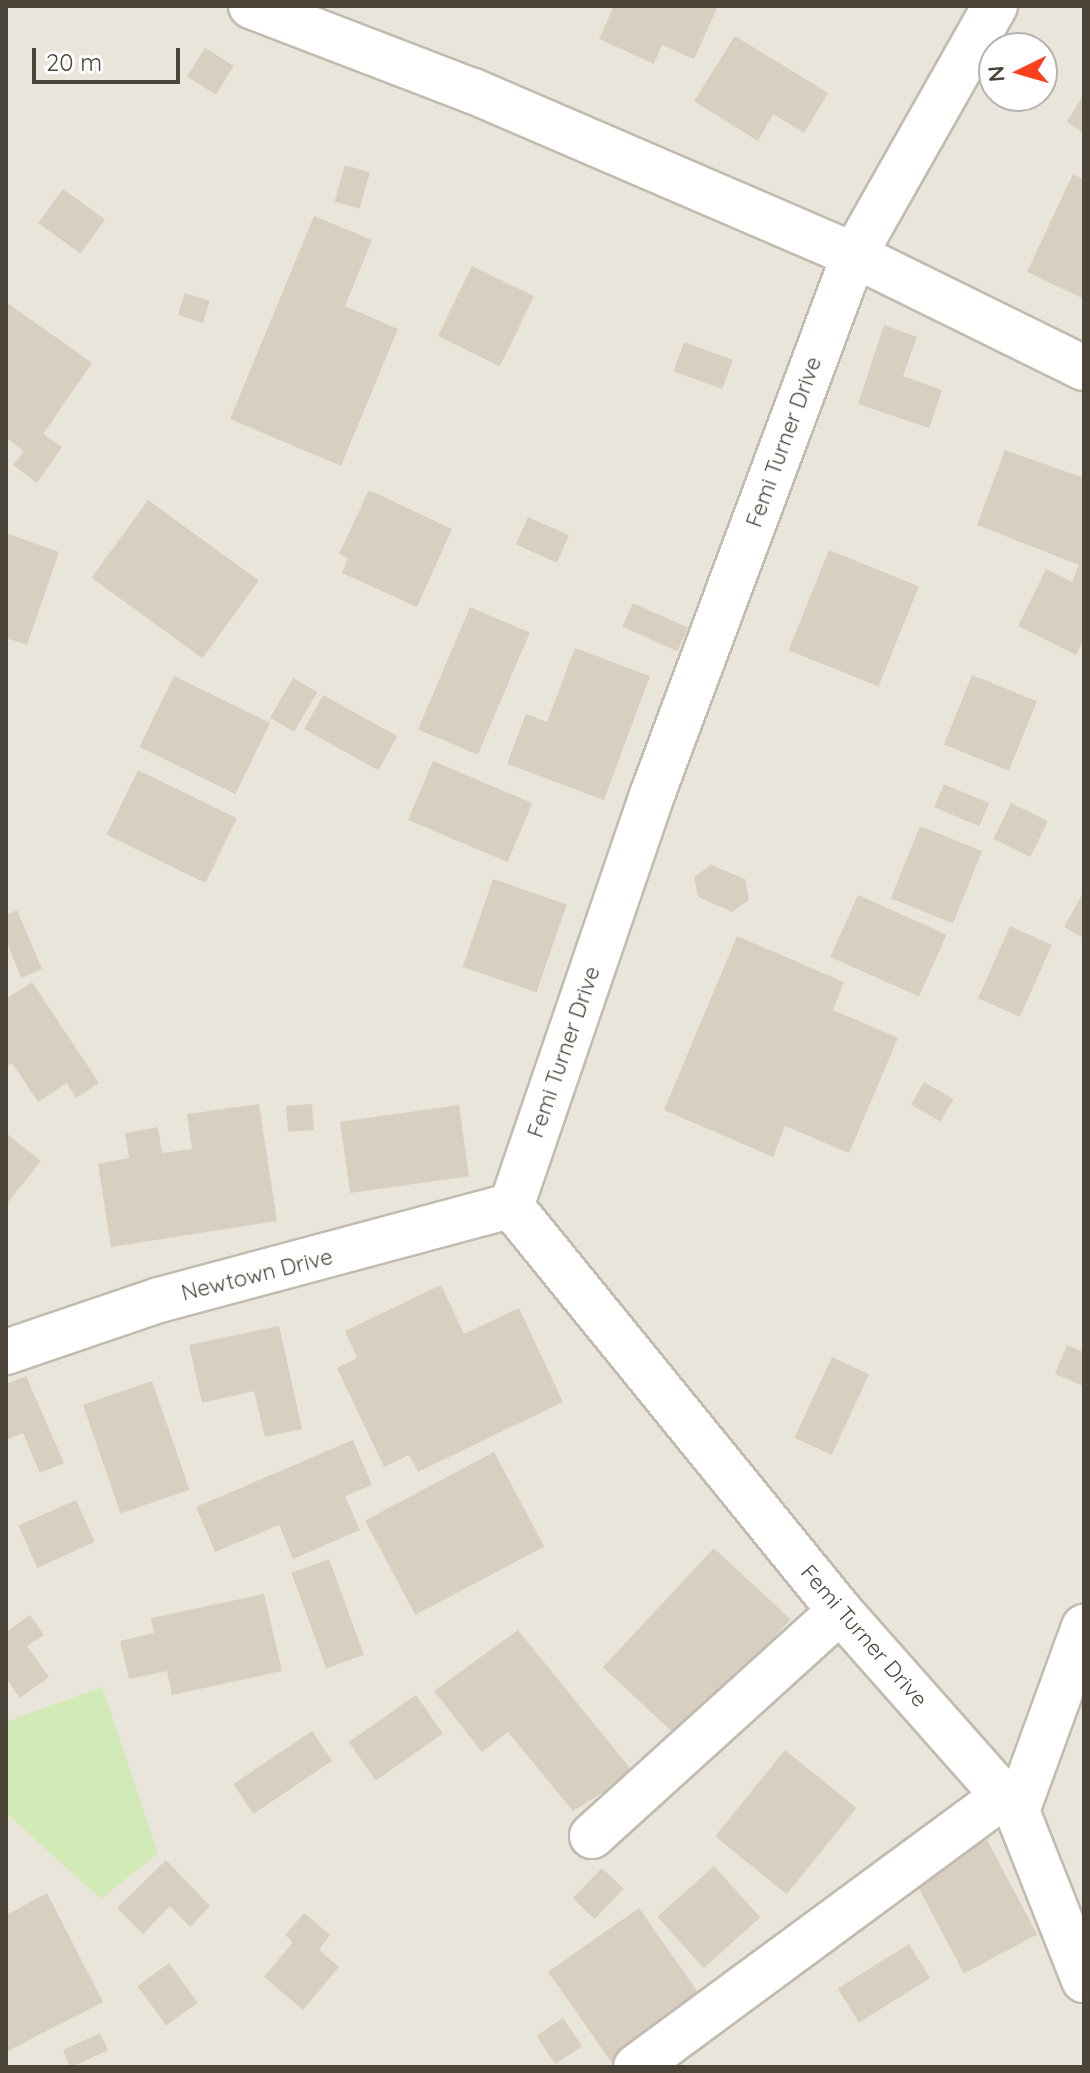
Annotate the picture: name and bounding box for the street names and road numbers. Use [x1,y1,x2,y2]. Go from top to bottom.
street label: Femi Turner Drive [741,353,827,531]
street label: Femi Turner Drive [522,963,606,1141]
street label: Newtown Drive [179,1243,335,1307]
street label: Femi Turner Drive [795,1560,933,1712]

